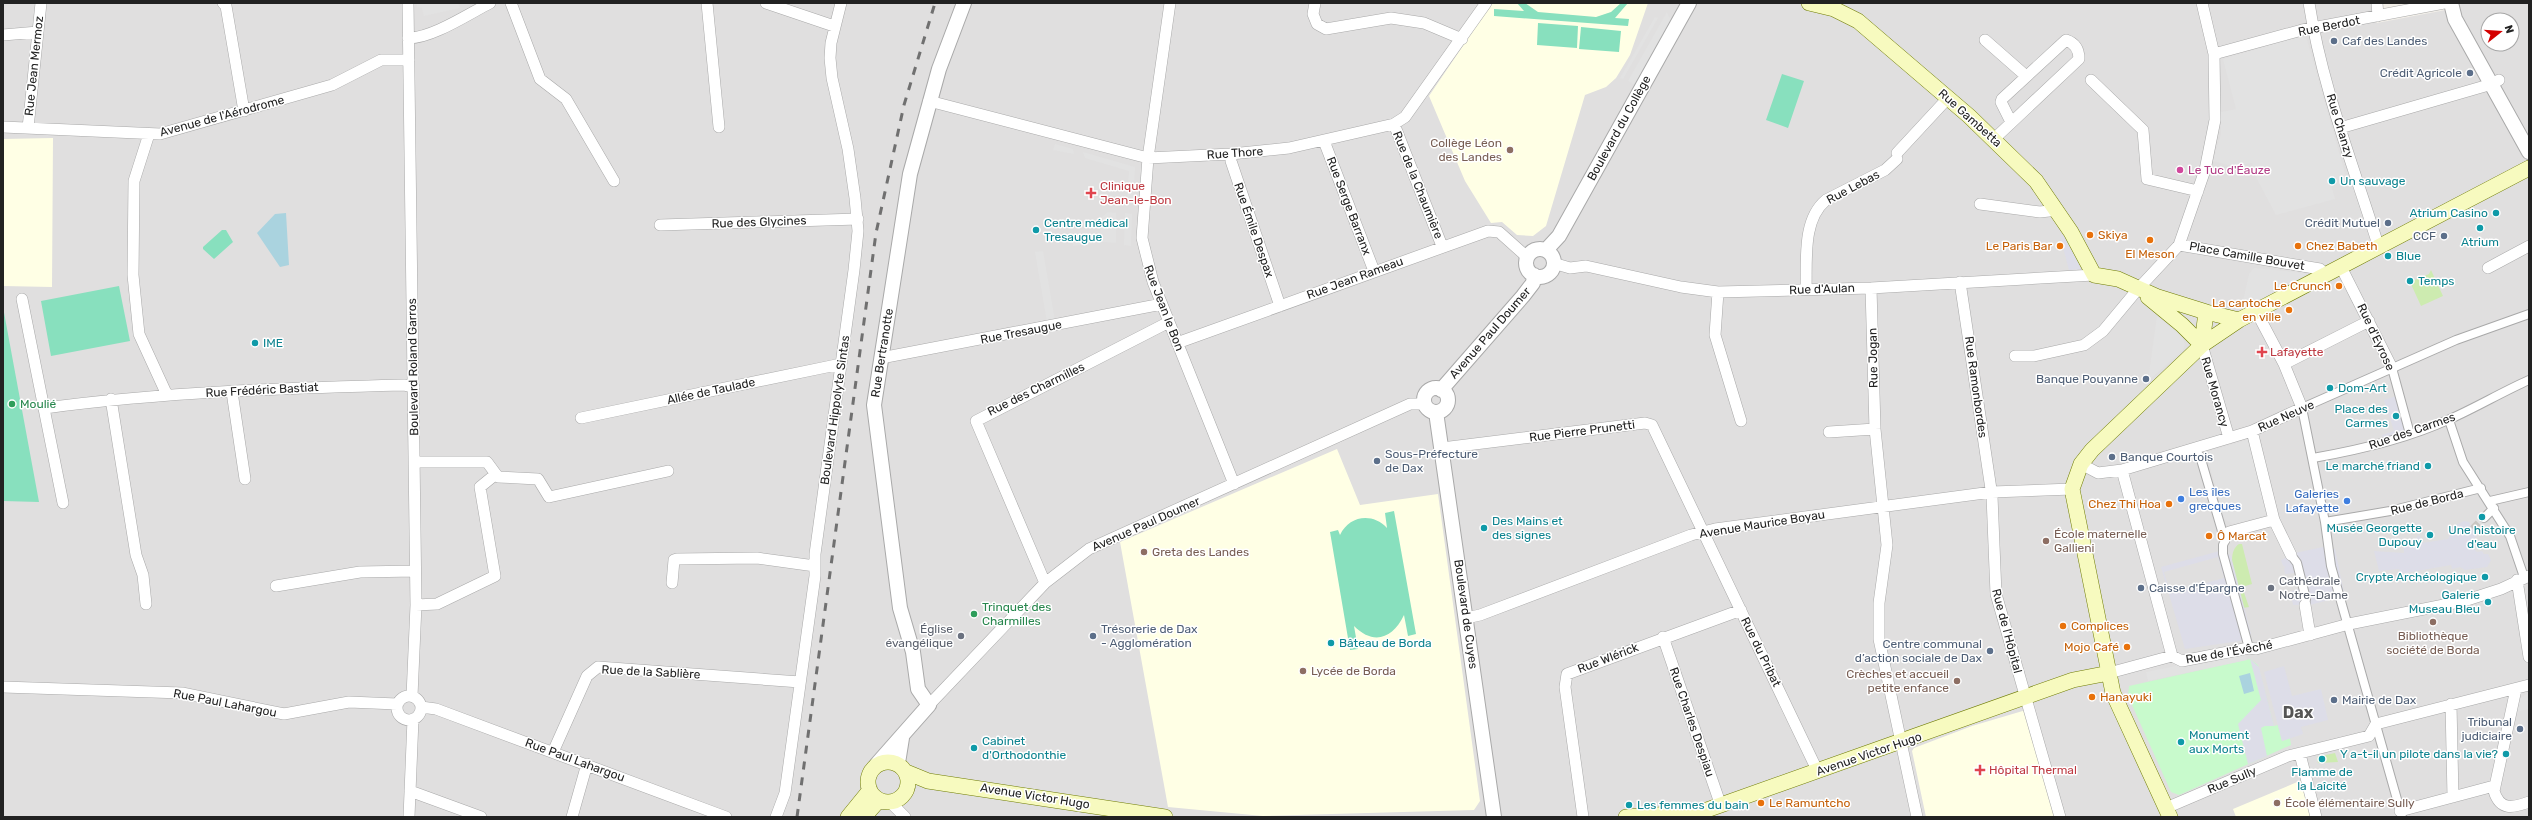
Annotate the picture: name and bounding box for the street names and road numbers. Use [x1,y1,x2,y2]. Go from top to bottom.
street label: Rue Berdot [2297,13,2361,39]
street label: Rue Jean Mermoz [22,15,46,117]
street label: Boulevard du Collège [1584,73,1654,183]
street label: Rue Gambetta [1936,86,2004,150]
street label: Rue Chanzy [2324,92,2357,160]
street label: Avenue de l'Aérodrome [158,93,286,139]
street label: Rue de la Chaumière [1390,129,1446,241]
street label: Rue Thore [1206,144,1264,162]
street label: Rue Serge Barranx [1324,155,1374,258]
street label: Rue Lebas [1824,167,1882,207]
street label: Rue Émile Despax [1231,181,1277,280]
street label: Rue des Glycines [711,213,807,231]
street label: Place Camille Bouvet [2188,239,2306,273]
street label: Rue Jean Rameau [1305,254,1405,302]
street label: Rue Jean le Bon [1141,263,1187,353]
street label: Rue d'Aulan [1789,281,1855,297]
street label: Avenue Paul Doumer [1446,284,1534,382]
street label: Boulevard Roland Garros [405,298,421,436]
street label: Rue d'Eyrose [2354,301,2398,373]
street label: Rue Bertranotte [868,307,896,399]
street label: Rue Tresaugue [979,317,1063,347]
street label: Rue Jogan [1865,328,1881,388]
street label: Boulevard Hippolyte Sintas [818,334,852,486]
street label: Rue Ramonbordes [1962,335,1990,439]
street label: Rue Morancy [2198,355,2232,429]
street label: Rue des Charmilles [985,359,1087,419]
street label: Allée de Taulade [666,375,757,407]
street label: Rue Frédéric Bastiat [205,380,319,400]
street label: Rue Neuve [2256,397,2317,435]
street label: Rue des Carmes [2367,410,2457,452]
street label: Rue Pierre Prunetti [1528,418,1636,444]
street label: Rue de Borda [2389,486,2465,518]
street label: Avenue Paul Doumer [1090,494,1203,554]
street label: Avenue Maurice Boyau [1698,507,1826,541]
street label: Boulevard de Cuyes [1451,558,1481,670]
street label: Rue de l'Hôpital [1989,587,2025,675]
street label: Rue du Pribat [1738,615,1784,689]
street label: Rue de l'Évêché [2184,637,2274,667]
street label: Rue Wlérick [1576,640,1641,676]
street label: Rue de la Sablière [601,662,701,682]
street label: Rue Charles Despiau [1667,665,1717,779]
street label: Rue Paul Lahargou [172,686,278,720]
street label: Avenue Victor Hugo [1814,729,1924,779]
street label: Rue Paul Lahargou [523,735,627,785]
street label: Rue Sully [2205,763,2259,797]
street label: Avenue Victor Hugo [979,780,1091,812]

